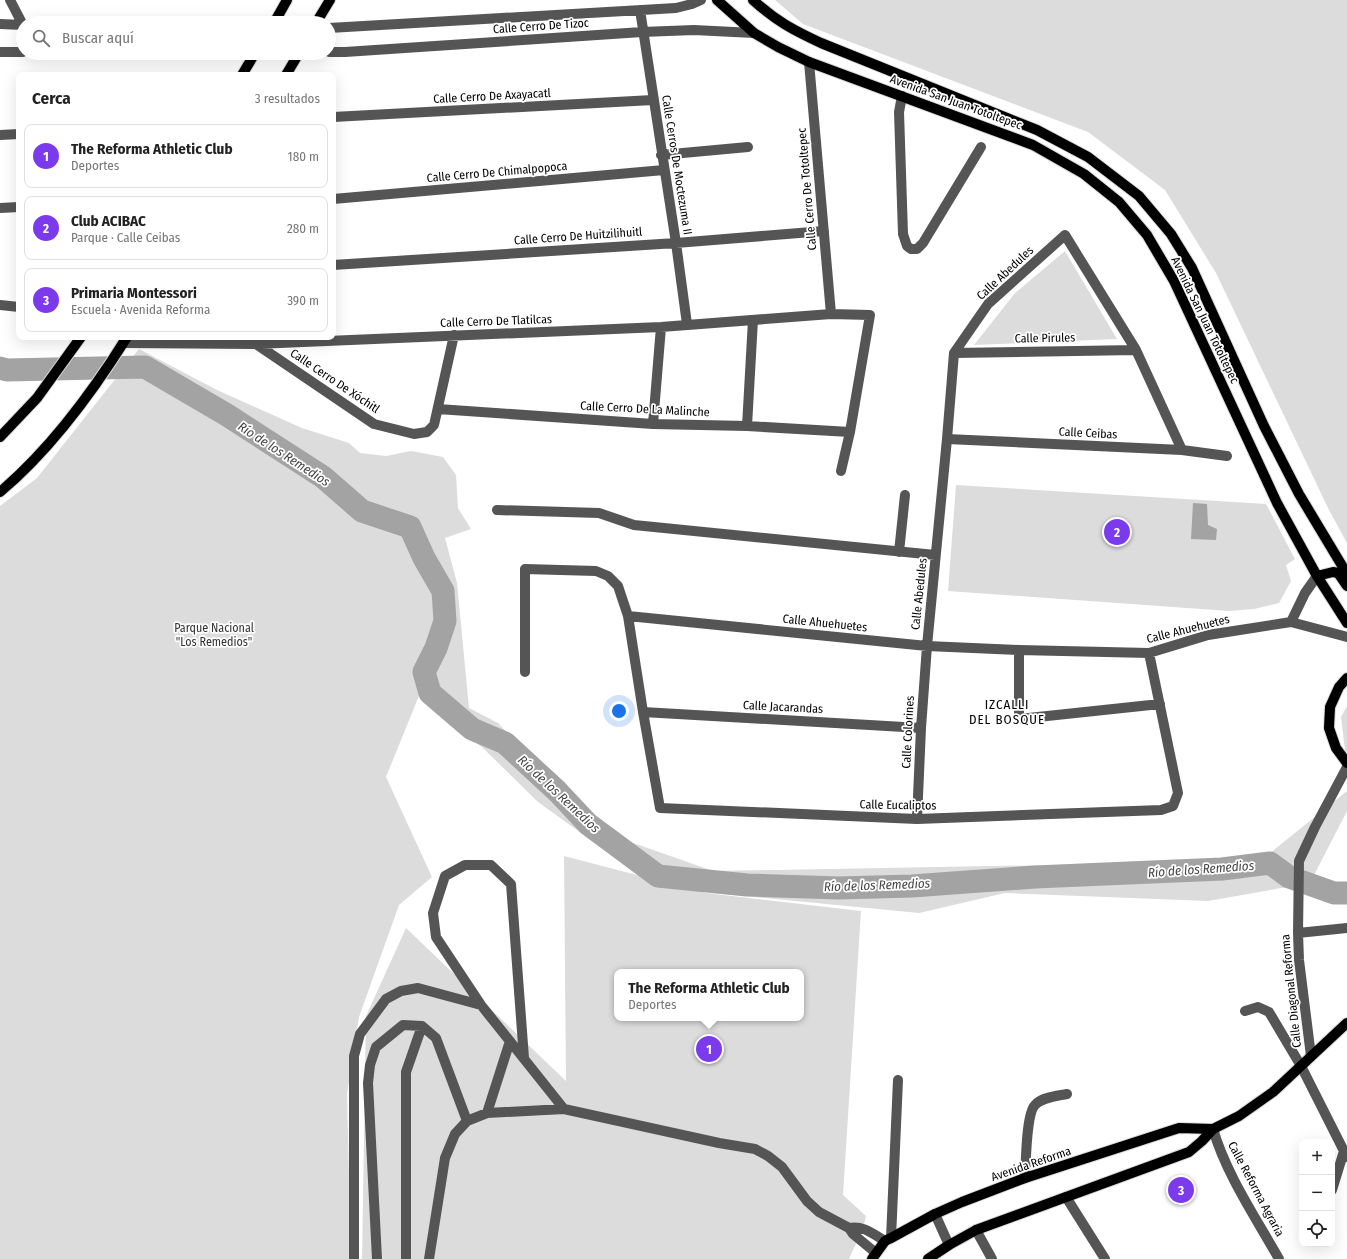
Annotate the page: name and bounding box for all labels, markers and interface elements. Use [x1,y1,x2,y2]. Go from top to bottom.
search box [16,16,336,60]
street label: Calle Cerro De Tizoc [493,16,589,36]
icon: search [30,27,52,49]
text: Buscar aquí [62,29,134,47]
street label: Avenida San Juan Totoltepec [888,72,1024,132]
street label: Calle Cerro De Axayacatl [433,86,551,106]
text: Cerca [32,88,71,109]
text: 3 resultados [255,91,320,106]
street label: Calle Cerros De Moctezuma II [659,94,695,236]
street label: Calle Cerro De Totoltepec [795,127,819,251]
text: The Reforma Athletic Club [71,140,233,158]
text: 1 [43,149,49,164]
text: 180 m [288,149,319,164]
text: Deportes [71,158,119,173]
street label: Calle Cerro De Chimalpopoca [426,159,568,185]
text: Club ACIBAC [71,212,146,230]
text: 2 [43,221,49,236]
text: 280 m [287,221,319,236]
street label: Calle Cerro De Huitzilihuitl [513,225,643,247]
text: Parque · Calle Ceibas [71,230,180,245]
street label: Calle Abedules [974,243,1036,303]
street label: Avenida San Juan Totoltepec [1168,254,1242,386]
text: Primaria Montessori [71,284,197,302]
text: 3 [43,293,49,308]
text: 390 m [287,293,319,308]
text: Escuela · Avenida Reforma [71,302,210,317]
street label: Calle Cerro De Tlatilcas [440,312,552,330]
street label: Calle Pirules [1015,330,1075,346]
street label: Calle Cerro De Xóchitl [288,346,382,416]
street label: Calle Cerro De La Malinche [580,399,710,419]
water label: Río de los Remedios [235,419,333,490]
street label: Calle Ceibas [1058,424,1118,442]
pin: 2 [1104,517,1130,547]
street label: Calle Abedules [908,557,930,631]
street label: Calle Ahuehuetes [782,612,868,634]
street label: Calle Ahuehuetes [1145,612,1231,646]
park label: Parque Nacional "Los Remedios" [174,621,254,649]
street label: Calle Colorines [899,695,917,769]
district label: IZCALLI DEL BOSQUE [969,697,1045,727]
street label: Calle Jacarandas [743,698,823,716]
your location [609,701,629,721]
water label: Río de los Remedios [515,752,603,836]
street label: Calle Eucaliptos [859,797,937,813]
water label: Río de los Remedios [1147,858,1255,880]
water label: Río de los Remedios [824,876,931,894]
street label: Calle Diagonal Reforma [1278,934,1304,1048]
popup [614,969,804,1021]
text: The Reforma Athletic Club [628,979,790,997]
text: Deportes [628,997,677,1012]
pin: 1 [696,1034,722,1064]
street label: Calle Reforma Agraria [1225,1139,1287,1239]
map controls [1299,1139,1335,1247]
button: + [1299,1139,1335,1175]
street label: Avenida Reforma [989,1144,1073,1184]
pin: 3 [1168,1175,1194,1205]
button: − [1299,1175,1335,1211]
button: locate [1299,1211,1335,1247]

